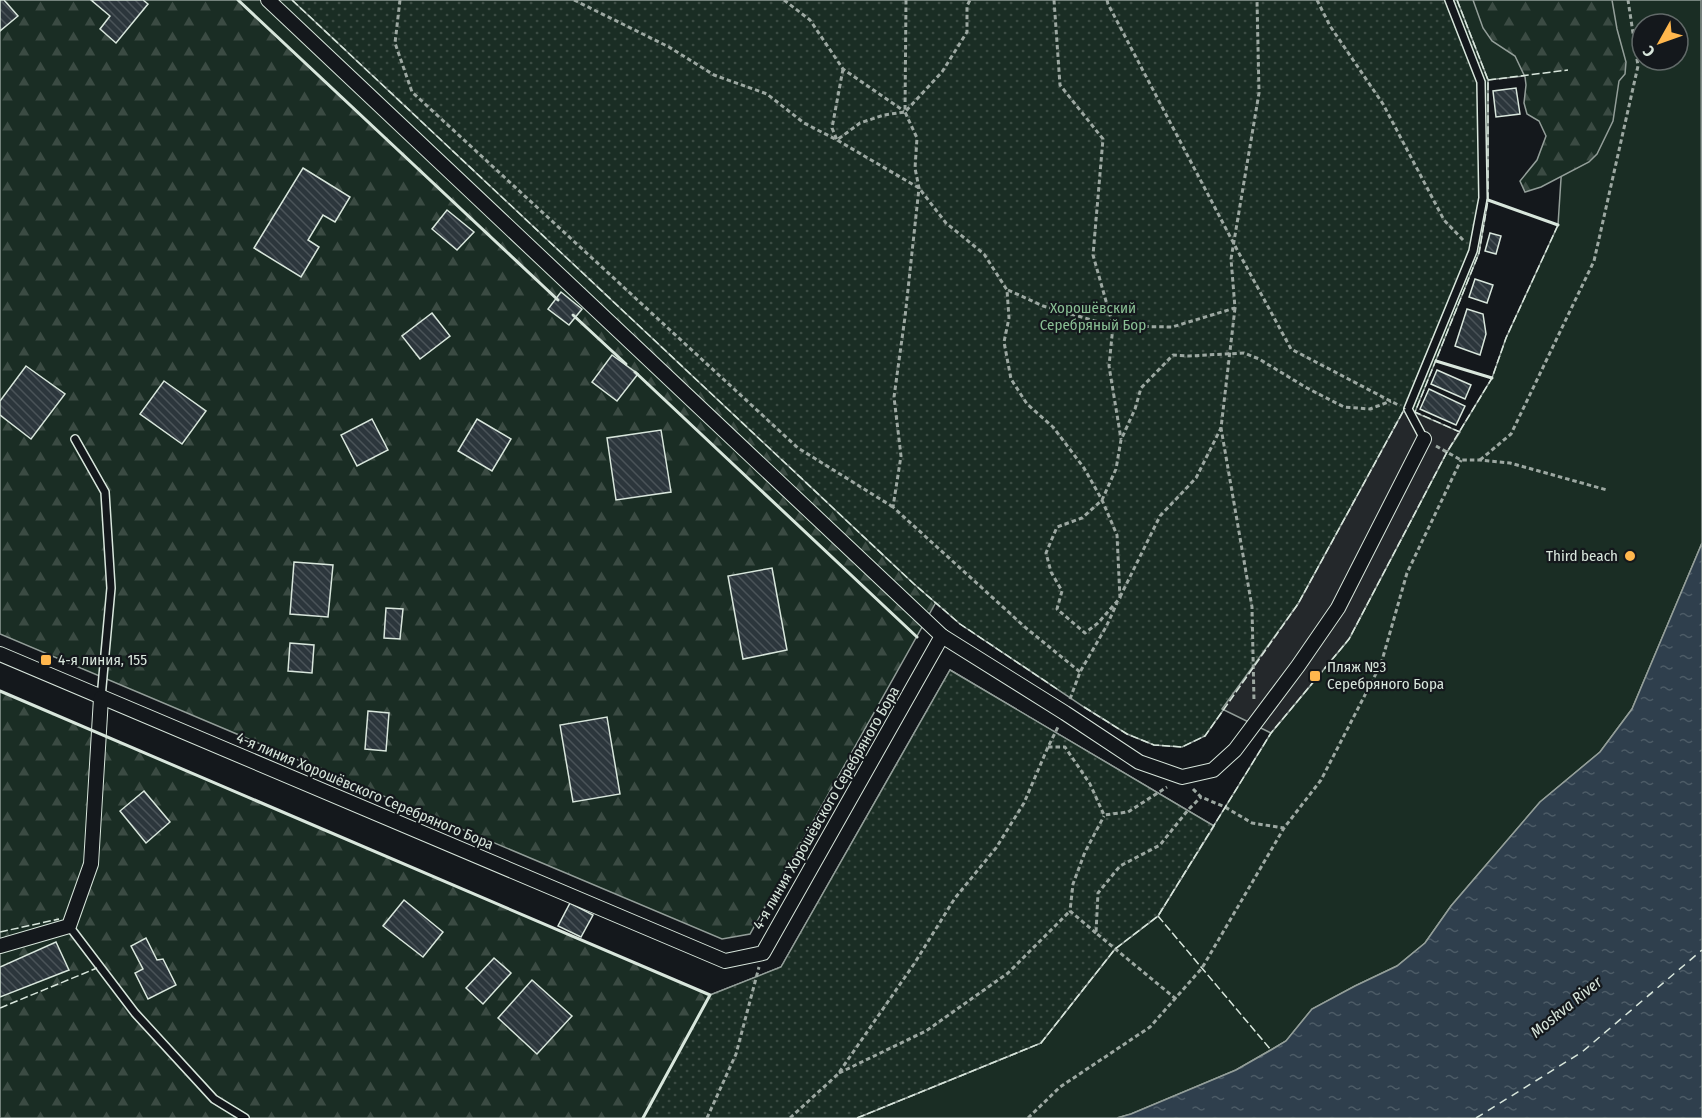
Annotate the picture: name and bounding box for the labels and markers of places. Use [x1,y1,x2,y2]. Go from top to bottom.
place label: Third beach [1546,547,1618,565]
marker: Third beach [1623,549,1637,563]
place label: 4-я линия, 155 [58,651,147,669]
marker: 4-я линия, 155 [39,653,53,667]
place label: Пляж №3 Cеребряного Бора [1327,658,1444,693]
marker: Пляж №3 Cеребряного Бора [1308,669,1322,683]

